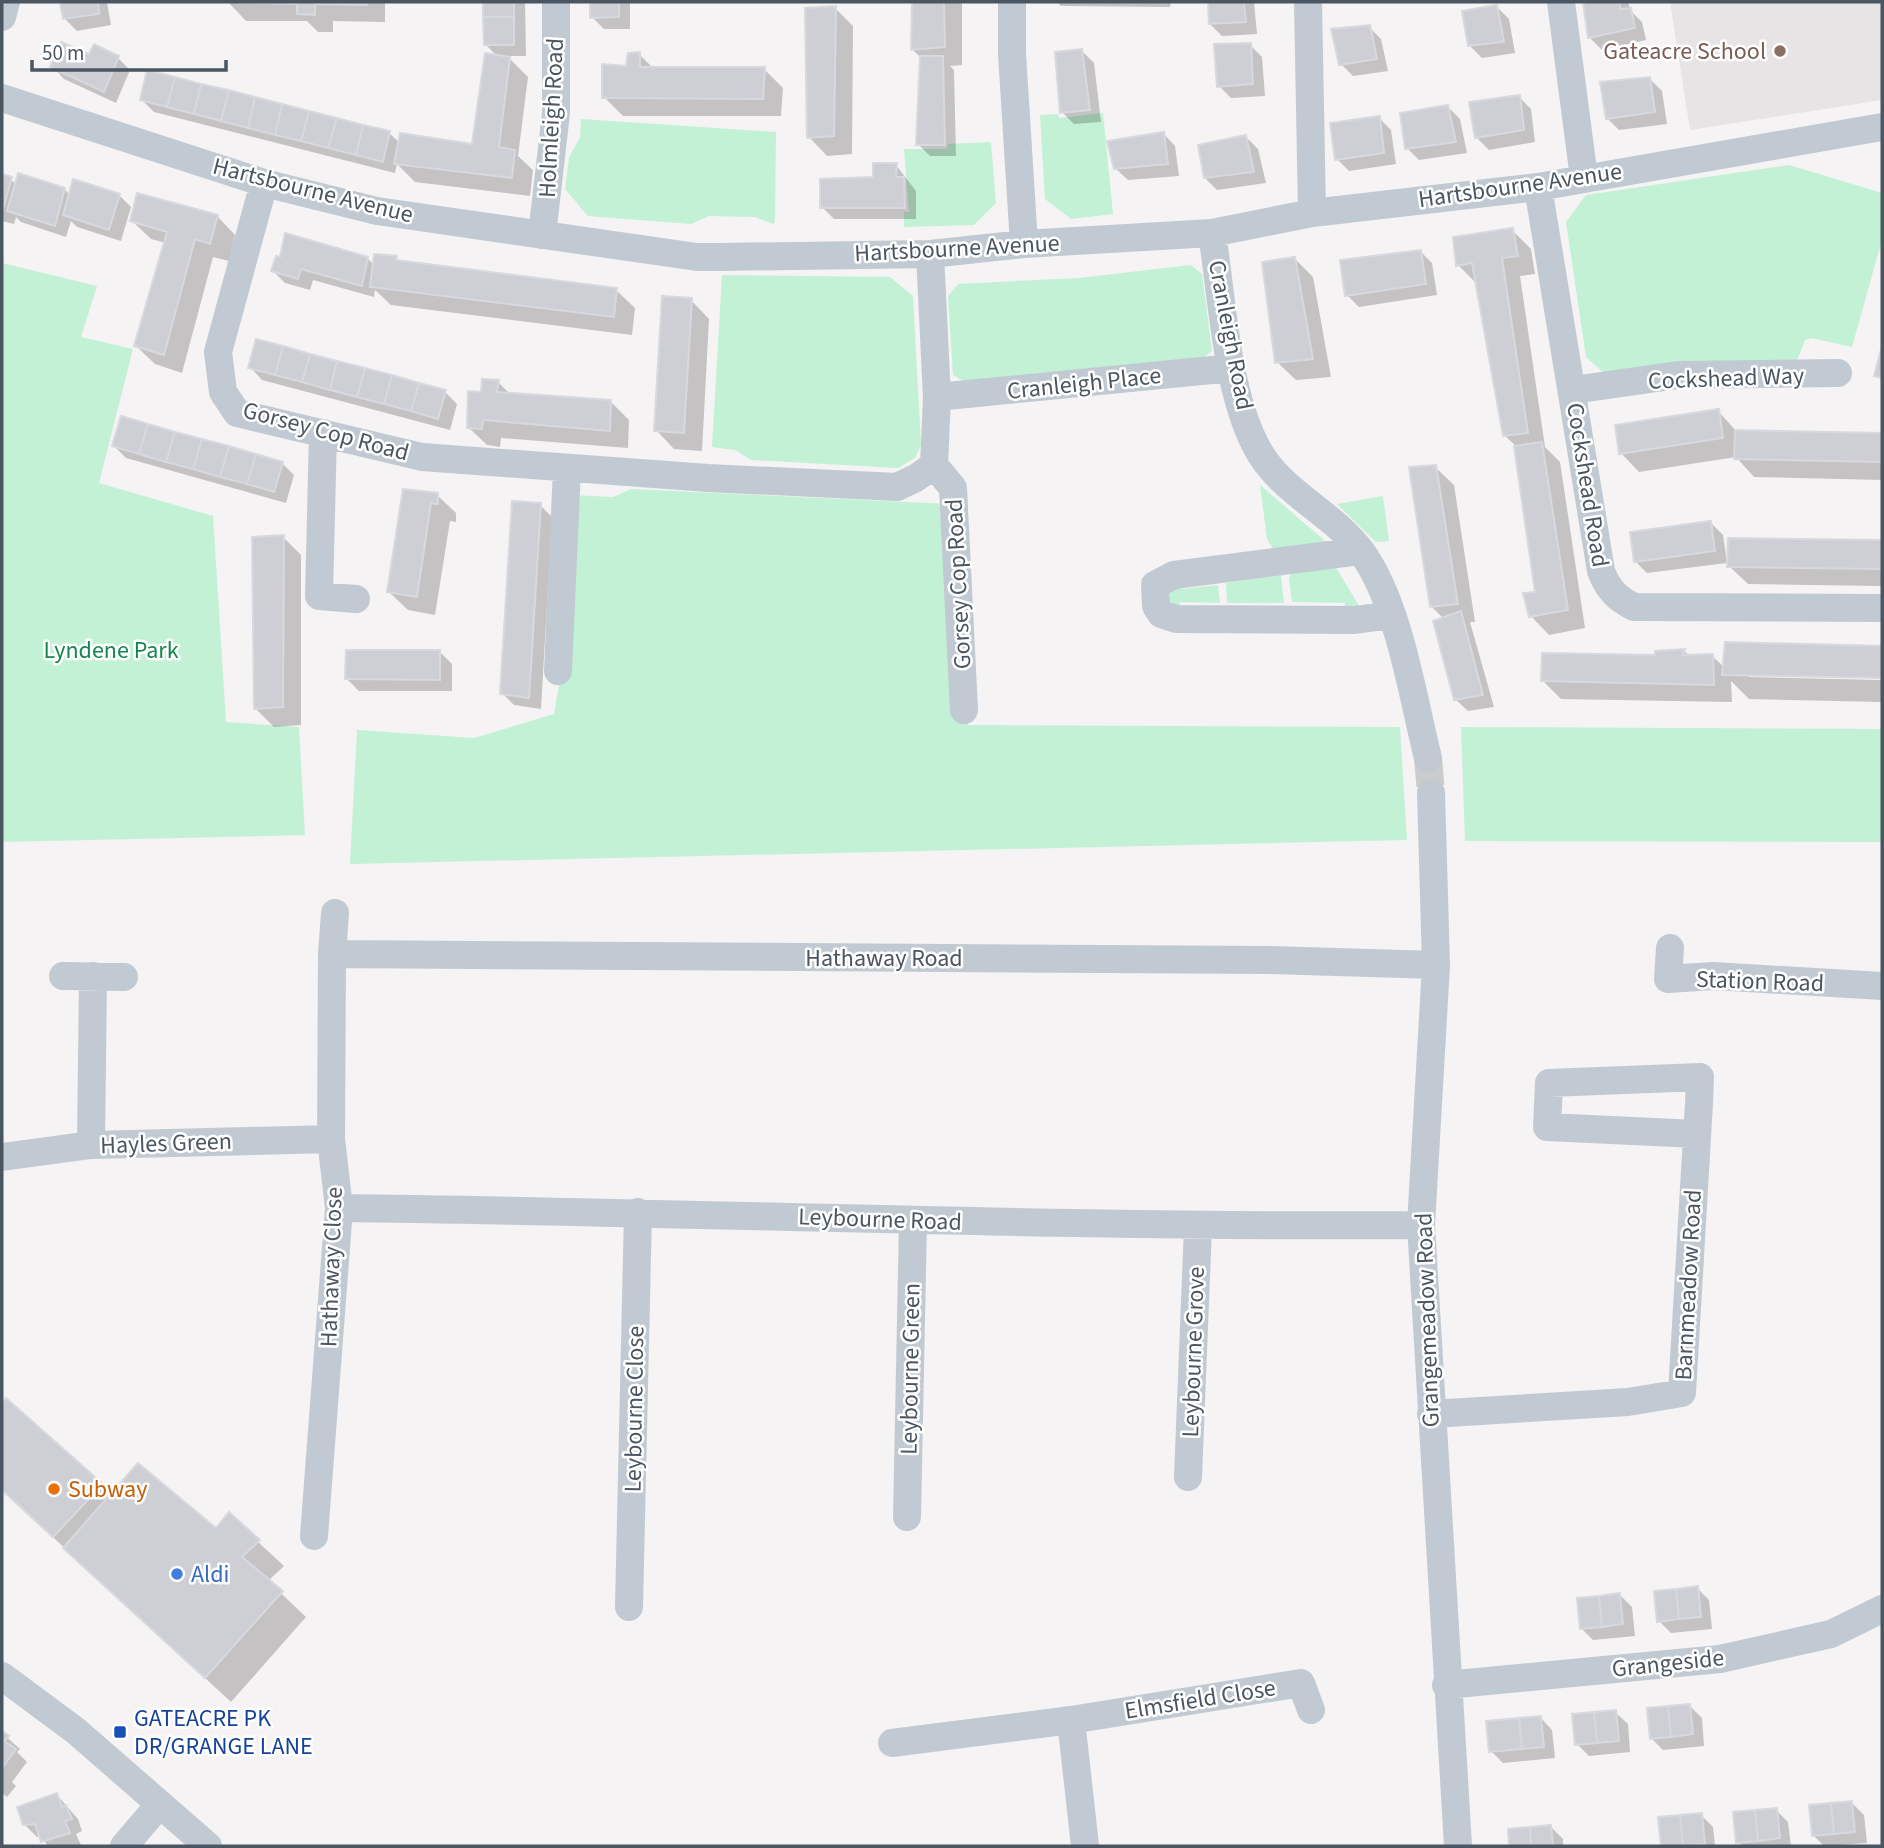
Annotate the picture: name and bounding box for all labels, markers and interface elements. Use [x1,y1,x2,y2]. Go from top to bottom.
scale bar [32,28,226,72]
place label: Gateacre School [1603,34,1766,69]
street label: Holmleigh Road [530,37,573,199]
text: 50 m [42,38,84,68]
marker: Gateacre School [1772,43,1788,59]
street label: Hartsbourne Avenue [209,149,417,232]
street label: Hartsbourne Avenue [1416,154,1624,217]
street label: Hartsbourne Avenue [854,226,1061,271]
street label: Cranleigh Road [1199,257,1262,413]
street label: Cranleigh Place [1005,358,1163,409]
street label: Cockshead Way [1647,358,1805,399]
street label: Gorsey Cop Road [239,393,413,470]
street label: Cockshead Road [1557,400,1618,570]
street label: Gorsey Cop Road [937,498,980,670]
park label: Lyndene Park [43,633,179,668]
street label: Hathaway Road [805,941,963,976]
street label: Station Road [1695,962,1825,1001]
street label: Hayles Green [100,1124,232,1163]
street label: Hathaway Close [311,1186,352,1348]
street label: Barnmeadow Road [1666,1189,1711,1381]
street label: Leybourne Road [798,1199,962,1240]
street label: Grangemeadow Road [1406,1212,1449,1428]
street label: Leybourne Grove [1173,1266,1214,1438]
street label: Leybourne Green [892,1283,929,1455]
street label: Leybourne Close [616,1325,653,1493]
place label: Subway [68,1472,147,1507]
marker: Subway [46,1481,62,1497]
place label: Aldi [191,1557,229,1592]
marker: Aldi [169,1566,185,1582]
street label: Grangeside [1610,1640,1726,1687]
street label: Elmsfield Close [1122,1670,1278,1729]
place label: GATEACRE PK DR/GRANGE LANE [134,1701,313,1764]
marker: GATEACRE PK DR/GRANGE LANE [112,1724,128,1740]

